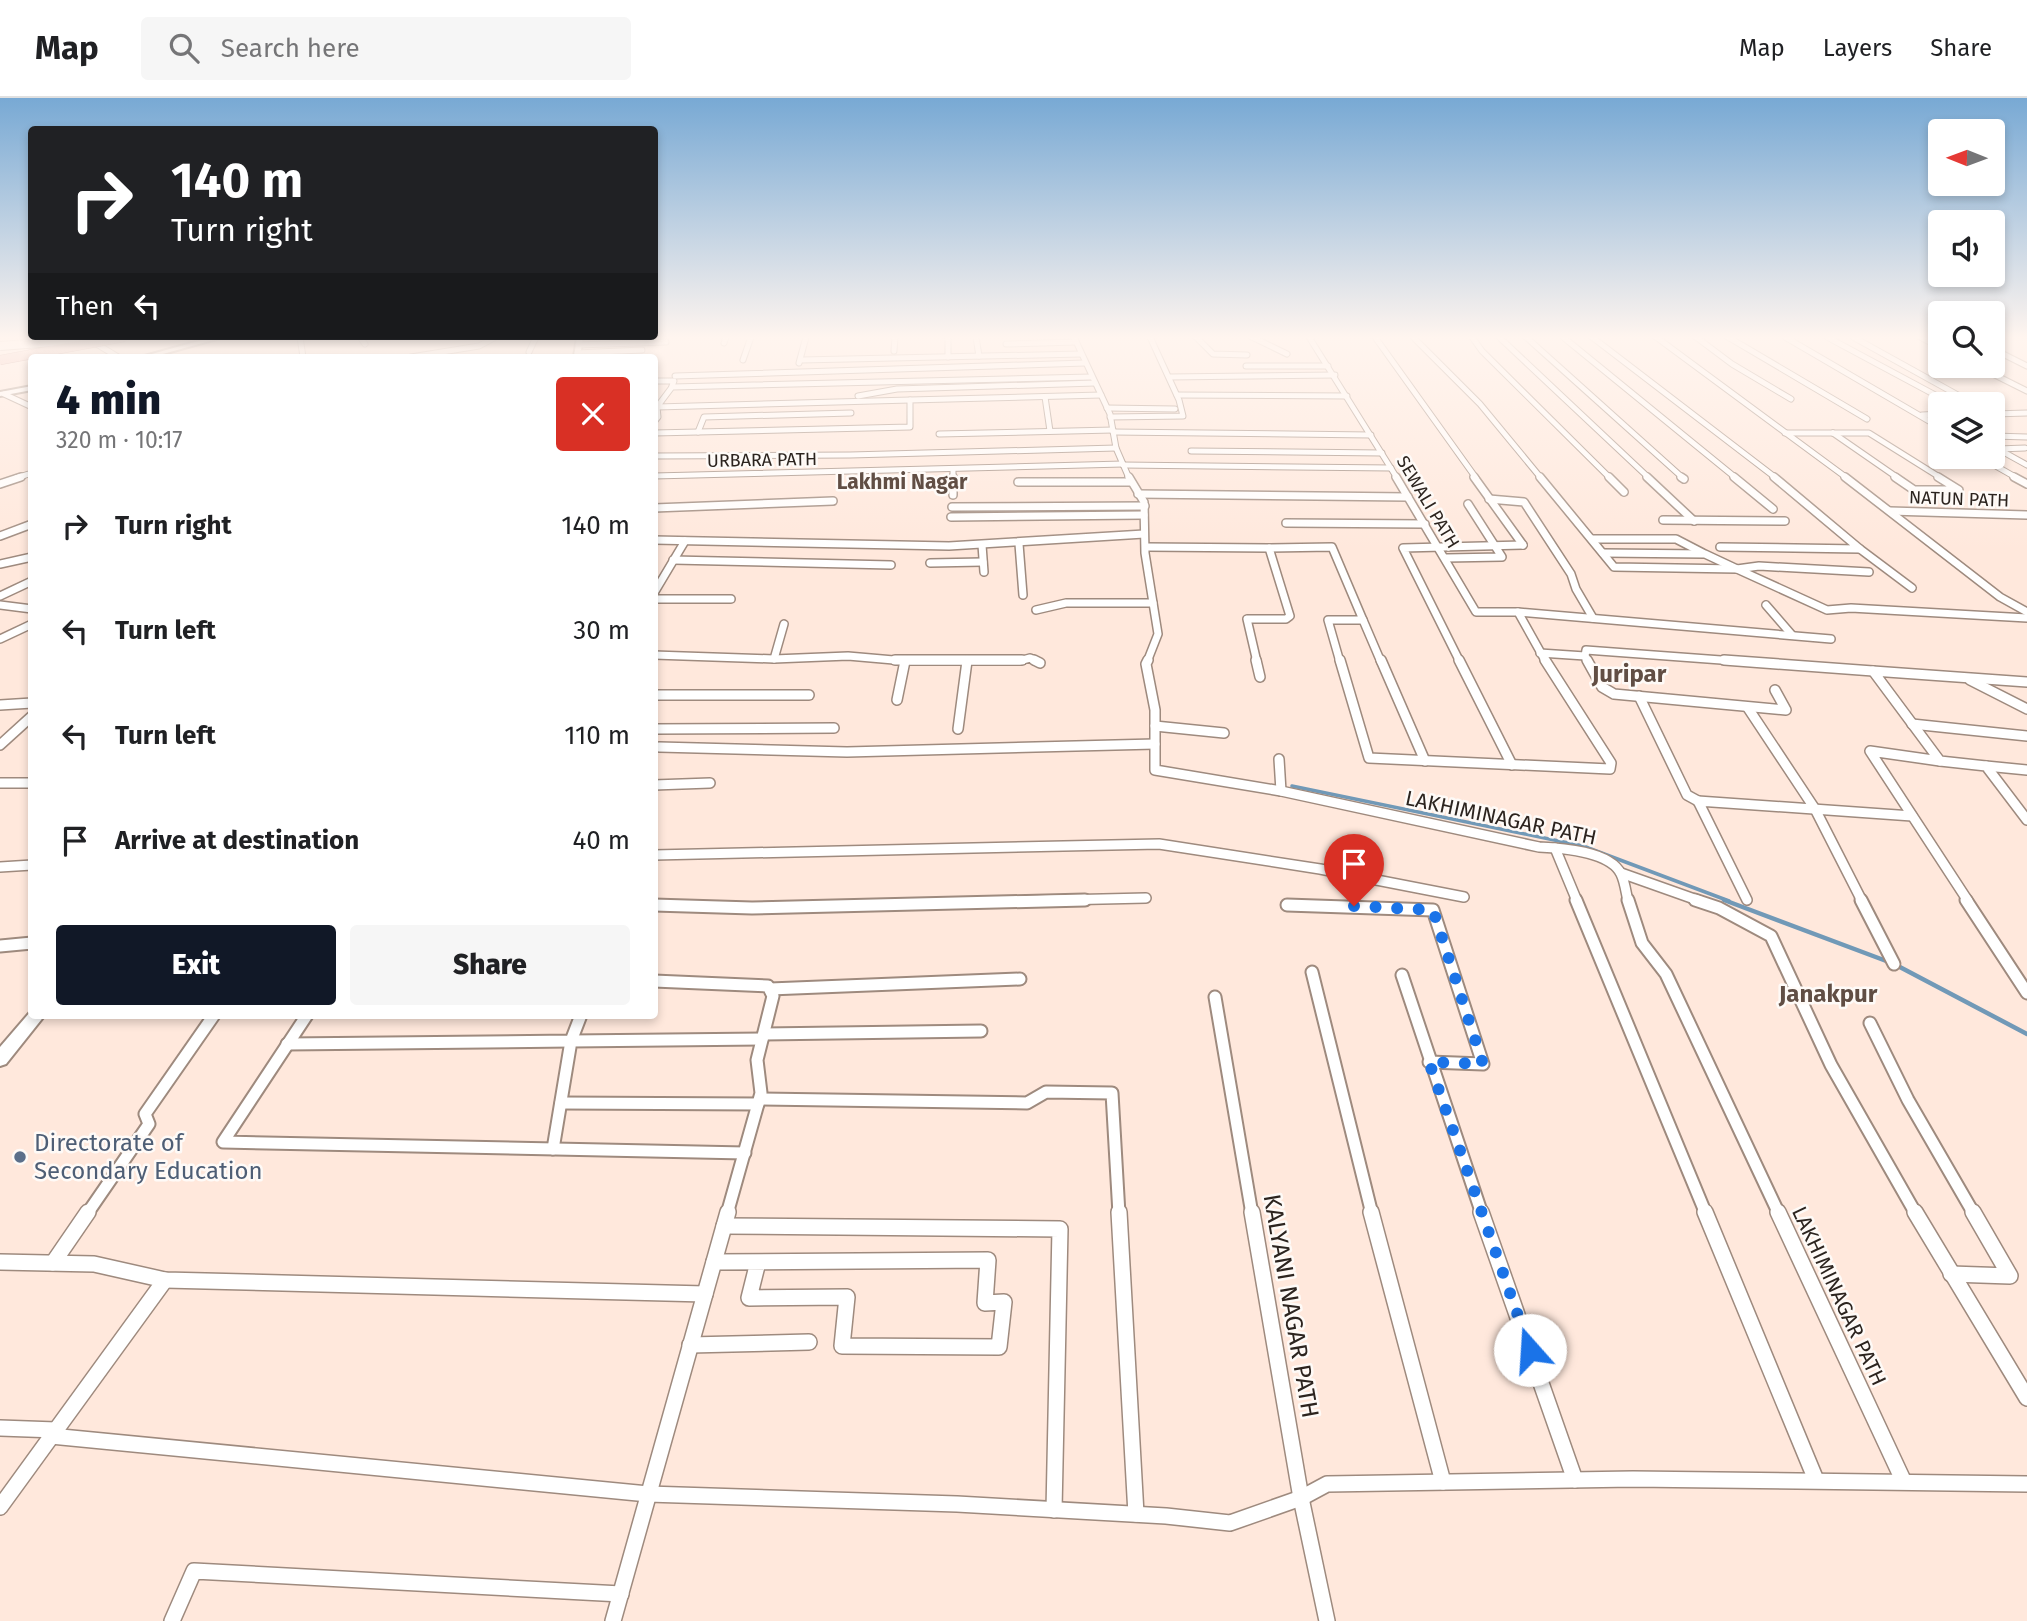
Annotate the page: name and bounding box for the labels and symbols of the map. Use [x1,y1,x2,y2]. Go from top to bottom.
north arrow [1928,119,2006,196]
street label: URBARA PATH [707,448,817,472]
street label: SEWALI PATH [1392,452,1464,552]
district label: Lakhmi Nagar [837,469,968,495]
street label: NATUN PATH [1908,486,2010,512]
district label: Juripar [1591,660,1667,688]
street label: LAKHIMINAGAR PATH [1403,785,1599,851]
pin [1324,834,1384,906]
district label: Janakpur [1778,980,1878,1008]
place label: Directorate of Secondary Education [34,1129,263,1185]
marker: Directorate of Secondary Education [12,1149,28,1165]
street label: KALYANI NAGAR PATH [1258,1192,1324,1420]
street label: LAKHIMINAGAR PATH [1786,1202,1892,1390]
position arrow [1493,1313,1567,1387]

